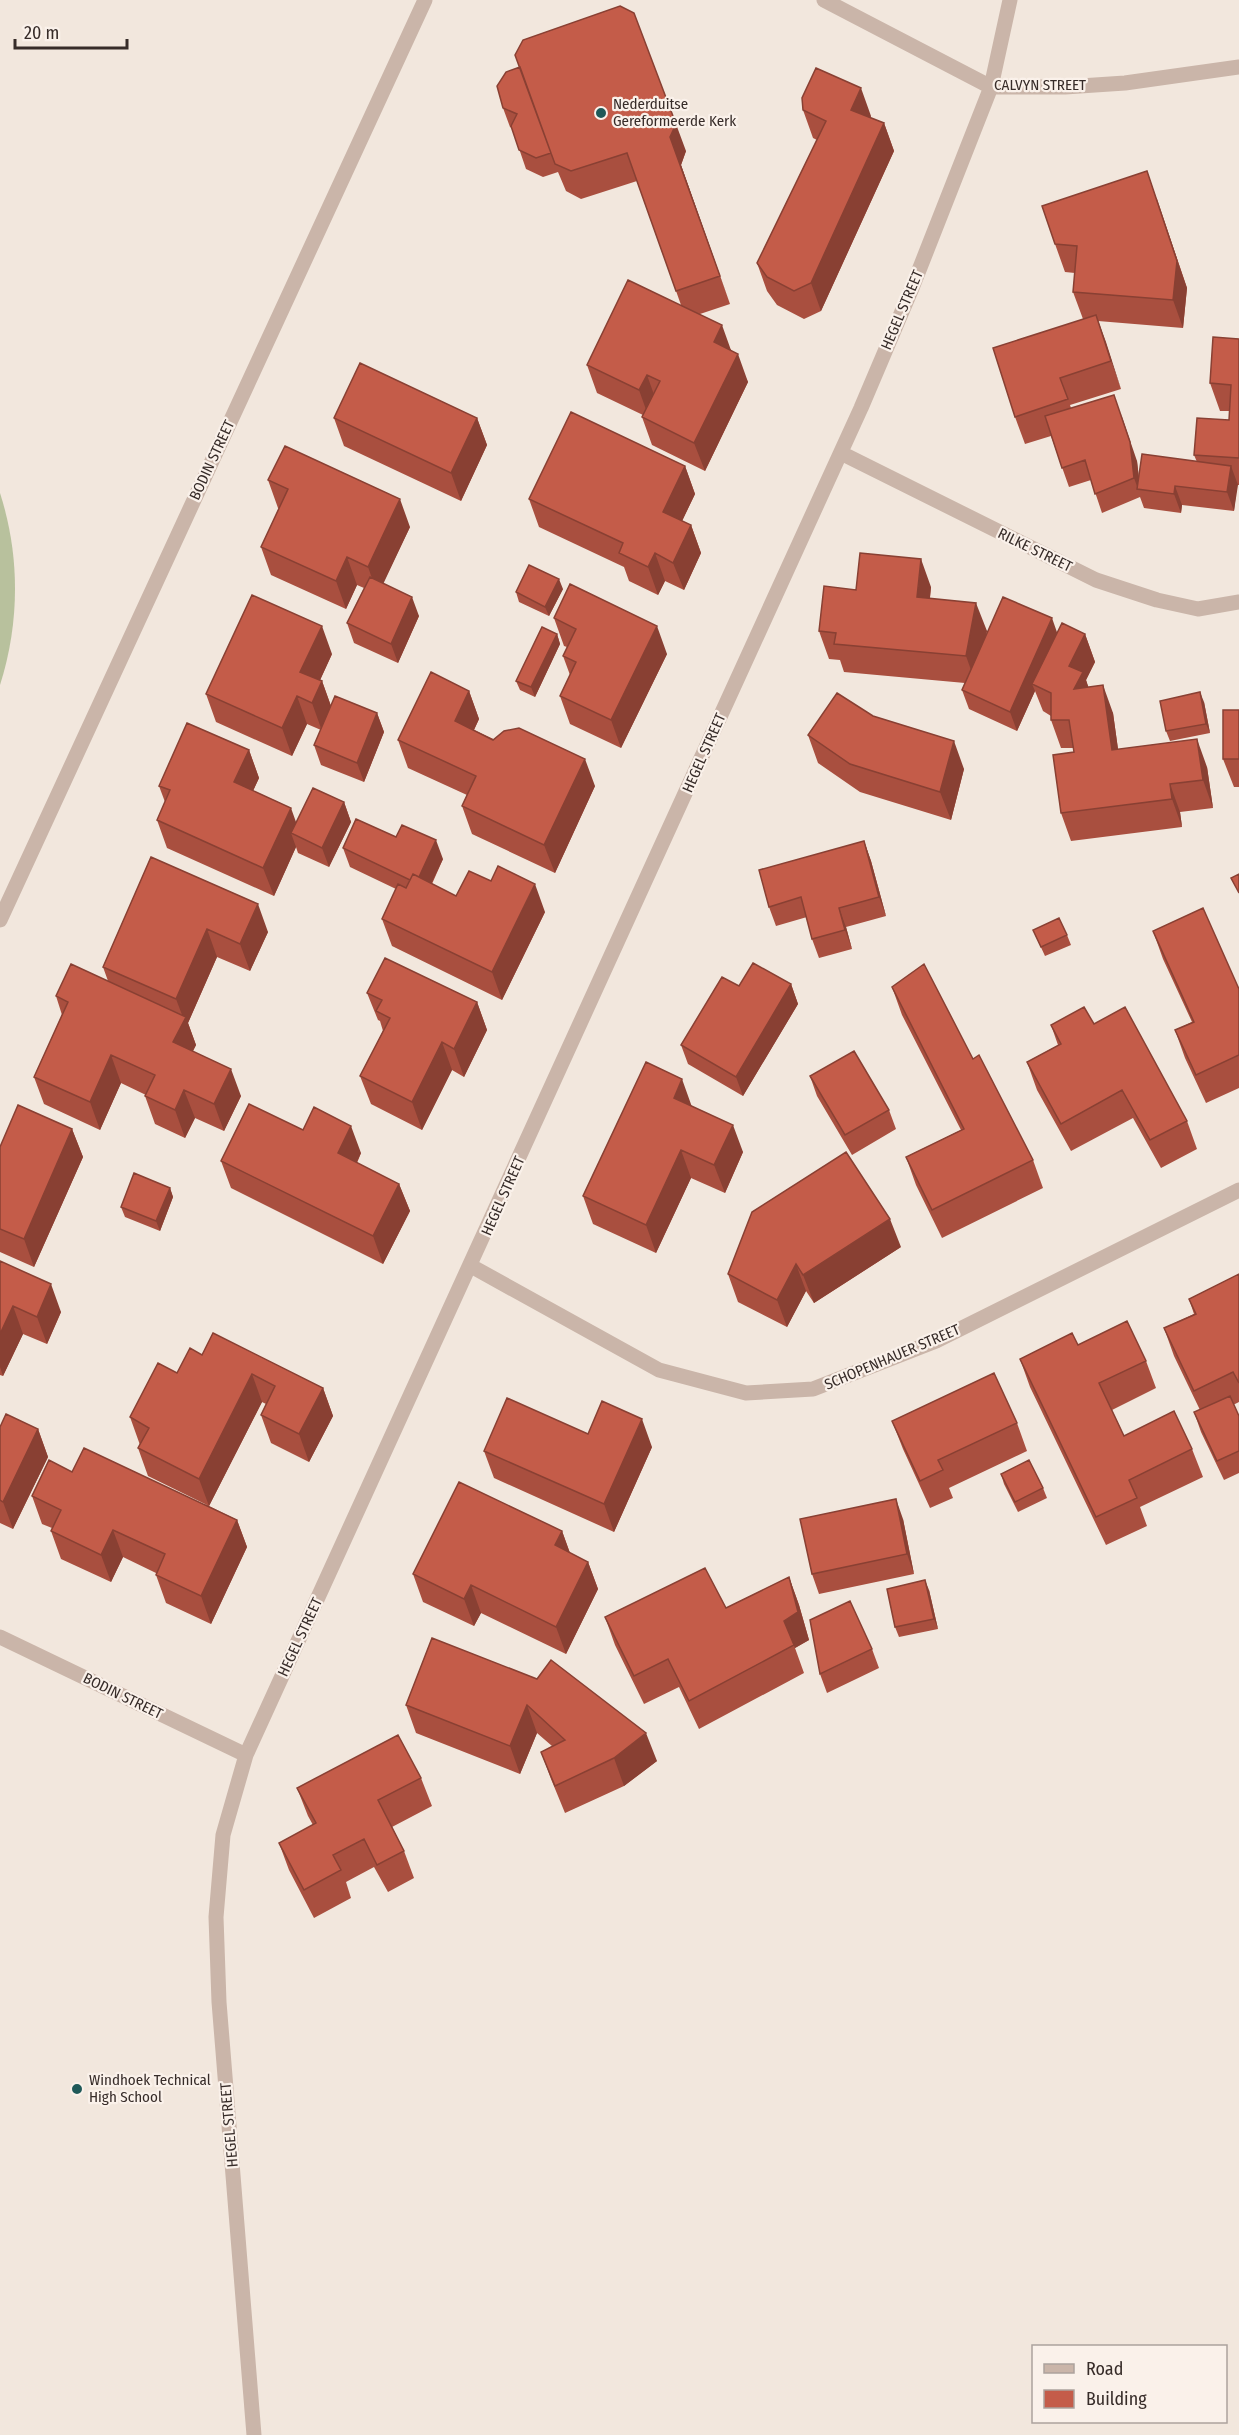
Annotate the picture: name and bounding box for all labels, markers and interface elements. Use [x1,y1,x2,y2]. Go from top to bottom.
scale bar [15,12,128,50]
text: 20 m [24,22,59,44]
street label: CALVYN STREET [994,76,1086,94]
place label: Nederduitse Gereformeerde Kerk [613,95,736,130]
marker: Nederduitse Gereformeerde Kerk [594,106,608,120]
street label: HEGEL STREET [877,267,927,353]
street label: BODIN STREET [186,417,238,503]
street label: RILKE STREET [995,524,1075,576]
street label: HEGEL STREET [678,710,730,795]
street label: HEGEL STREET [477,1153,529,1238]
street label: SCHOPENHAUER STREET [822,1320,962,1394]
street label: HEGEL STREET [274,1595,326,1679]
street label: BODIN STREET [80,1669,166,1723]
place label: Windhoek Technical High School [89,2071,211,2106]
marker: Windhoek Technical High School [70,2082,84,2096]
street label: HEGEL STREET [216,2082,242,2168]
legend [1032,2345,1227,2423]
text: Road [1086,2358,1123,2380]
text: Building [1086,2388,1147,2410]

